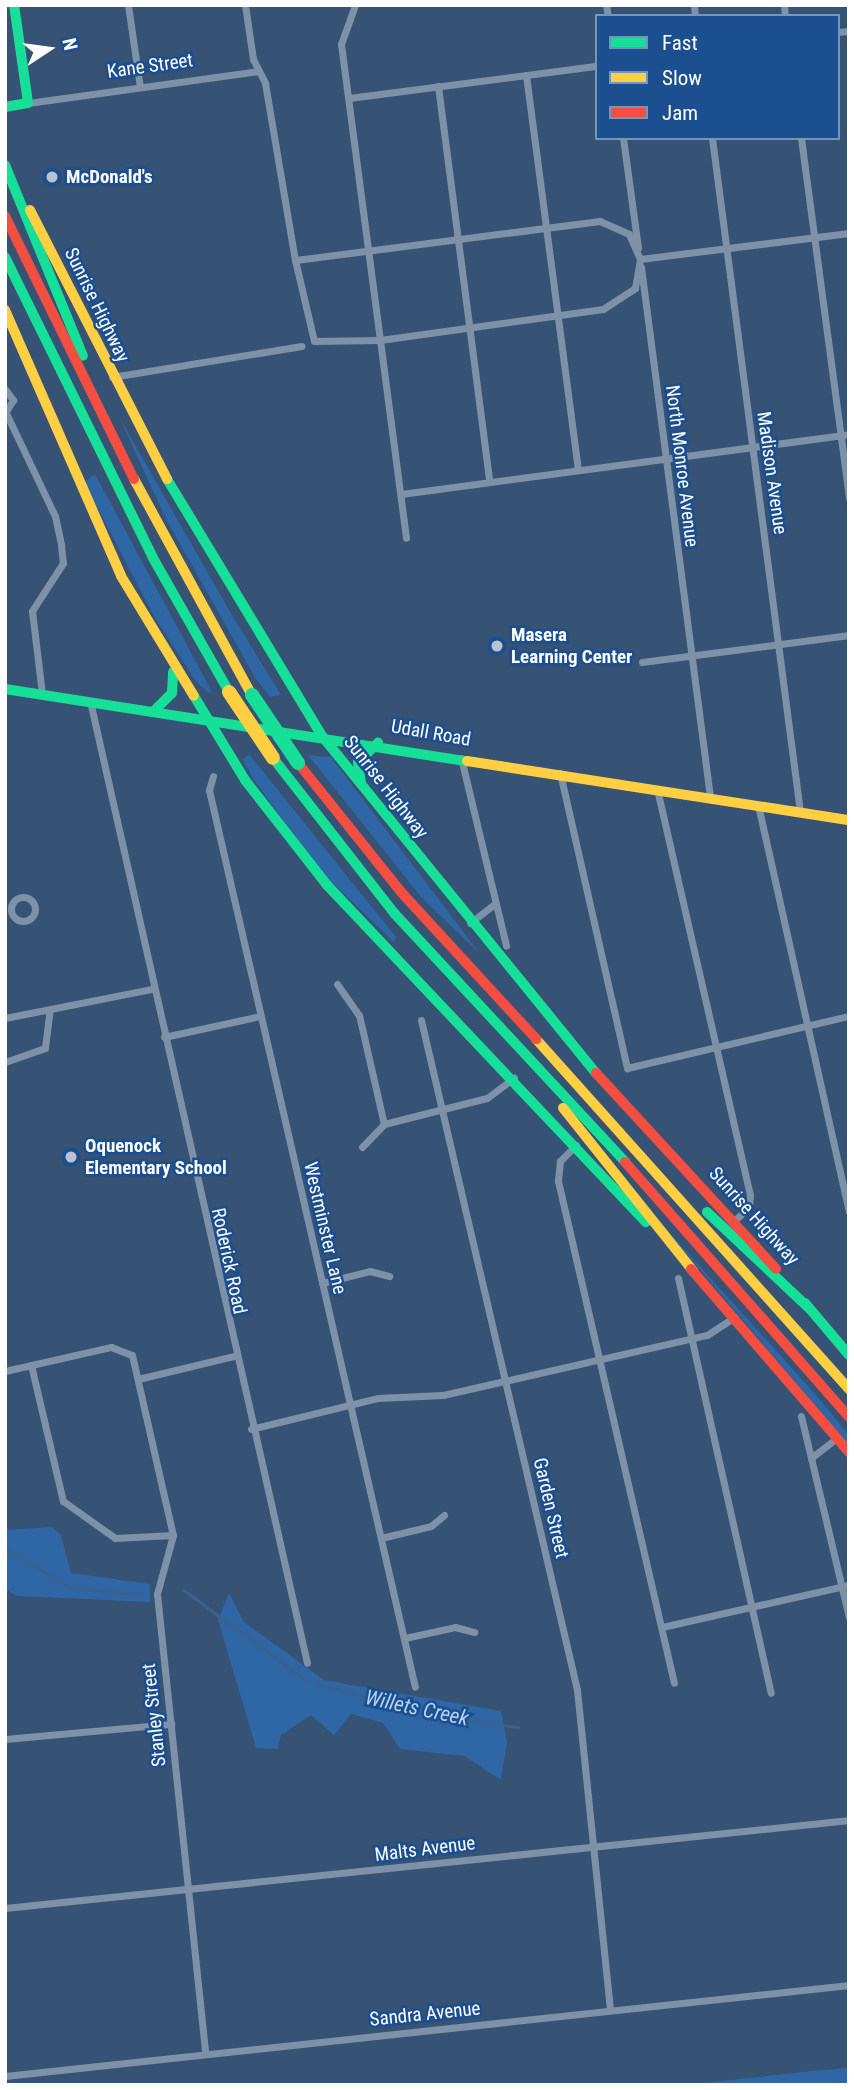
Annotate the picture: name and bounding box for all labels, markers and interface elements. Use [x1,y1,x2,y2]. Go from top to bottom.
north arrow [14,14,84,84]
legend [595,14,840,140]
text: Fast [662,31,698,55]
text: N [57,36,82,52]
street label: Kane Street [106,49,194,83]
text: Slow [662,66,702,90]
text: Jam [662,101,698,125]
place label: McDonald's [66,166,153,188]
marker: McDonald's [44,169,60,185]
street label: Sunrise Highway [60,244,134,366]
street label: North Monroe Avenue [661,384,703,548]
street label: Madison Avenue [752,410,792,536]
place label: Masera Learning Center [511,624,632,668]
marker: Masera Learning Center [489,638,505,654]
street label: Udall Road [389,715,473,751]
street label: Sunrise Highway [339,731,433,843]
place label: Oquenock Elementary School [85,1135,227,1179]
marker: Oquenock Elementary School [63,1149,79,1165]
street label: Westminster Lane [299,1160,351,1296]
street label: Sunrise Highway [704,1162,804,1270]
street label: Roderick Road [207,1206,251,1316]
street label: Garden Street [528,1456,574,1560]
street label: Stanley Street [137,1662,171,1768]
water label: Willets Creek [363,1685,471,1731]
street label: Malts Avenue [373,1832,477,1866]
street label: Sandra Avenue [369,1997,481,2031]

